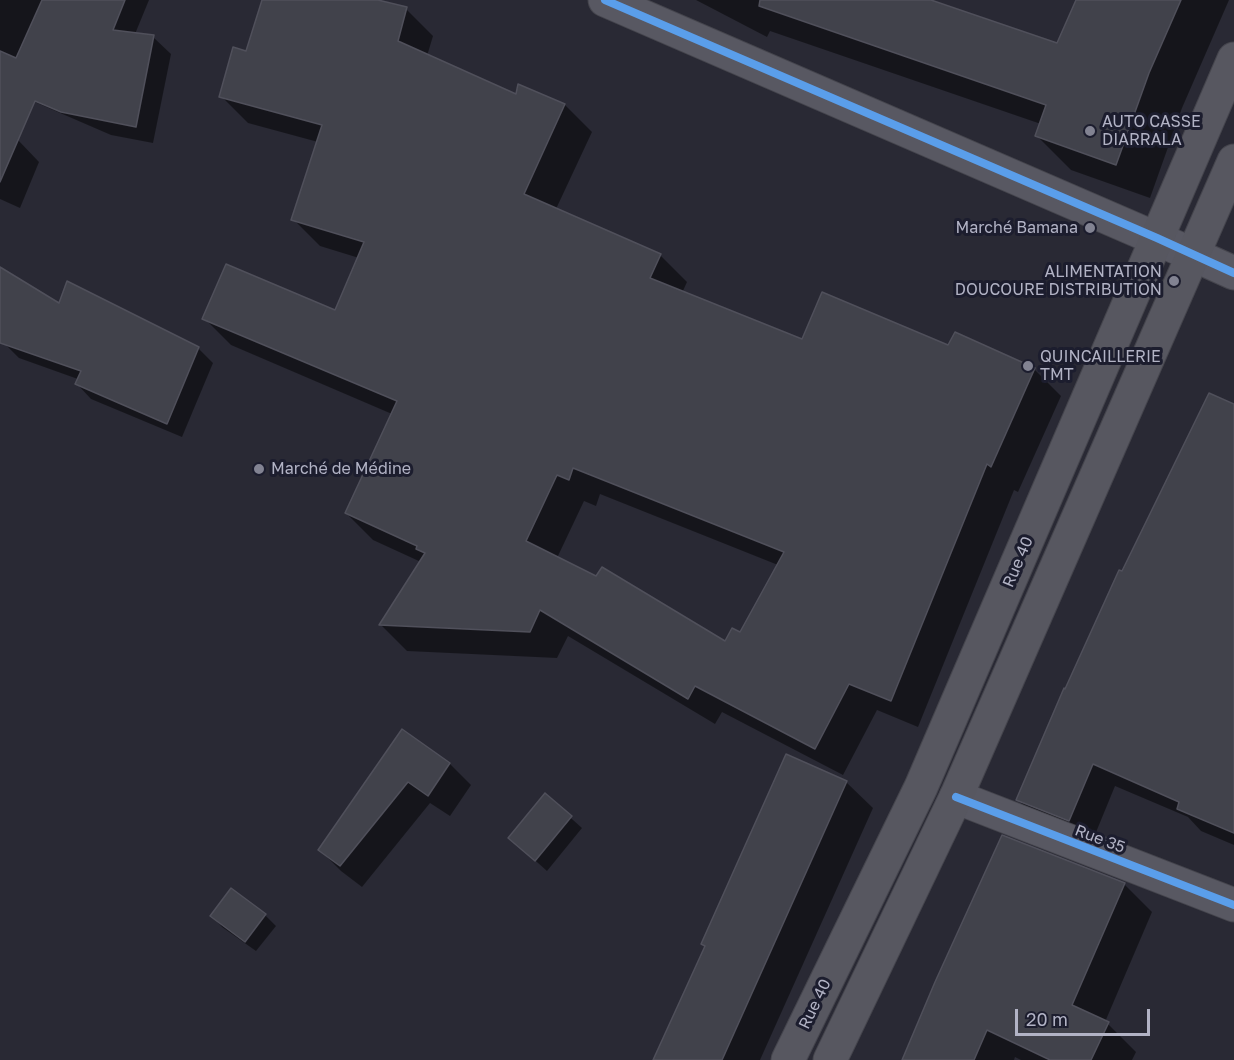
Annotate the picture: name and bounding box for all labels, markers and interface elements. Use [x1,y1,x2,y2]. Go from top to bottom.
place label: AUTO CASSE DIARRALA [1102,112,1201,150]
marker: AUTO CASSE DIARRALA [1083,124,1097,138]
place label: Marché Bamana [955,218,1078,238]
marker: Marché Bamana [1083,221,1097,235]
place label: ALIMENTATION DOUCOURE DISTRIBUTION [955,262,1162,300]
marker: ALIMENTATION DOUCOURE DISTRIBUTION [1167,274,1181,288]
place label: QUINCAILLERIE TMT [1040,347,1161,385]
marker: QUINCAILLERIE TMT [1021,359,1035,373]
place label: Marché de Médine [271,459,411,479]
marker: Marché de Médine [252,462,266,476]
street label: Rue 40 [999,534,1037,590]
street label: Rue 35 [1072,821,1128,857]
street label: Rue 40 [795,976,835,1032]
scale bar [1018,997,1153,1035]
text: 20 m [1026,1008,1068,1030]

